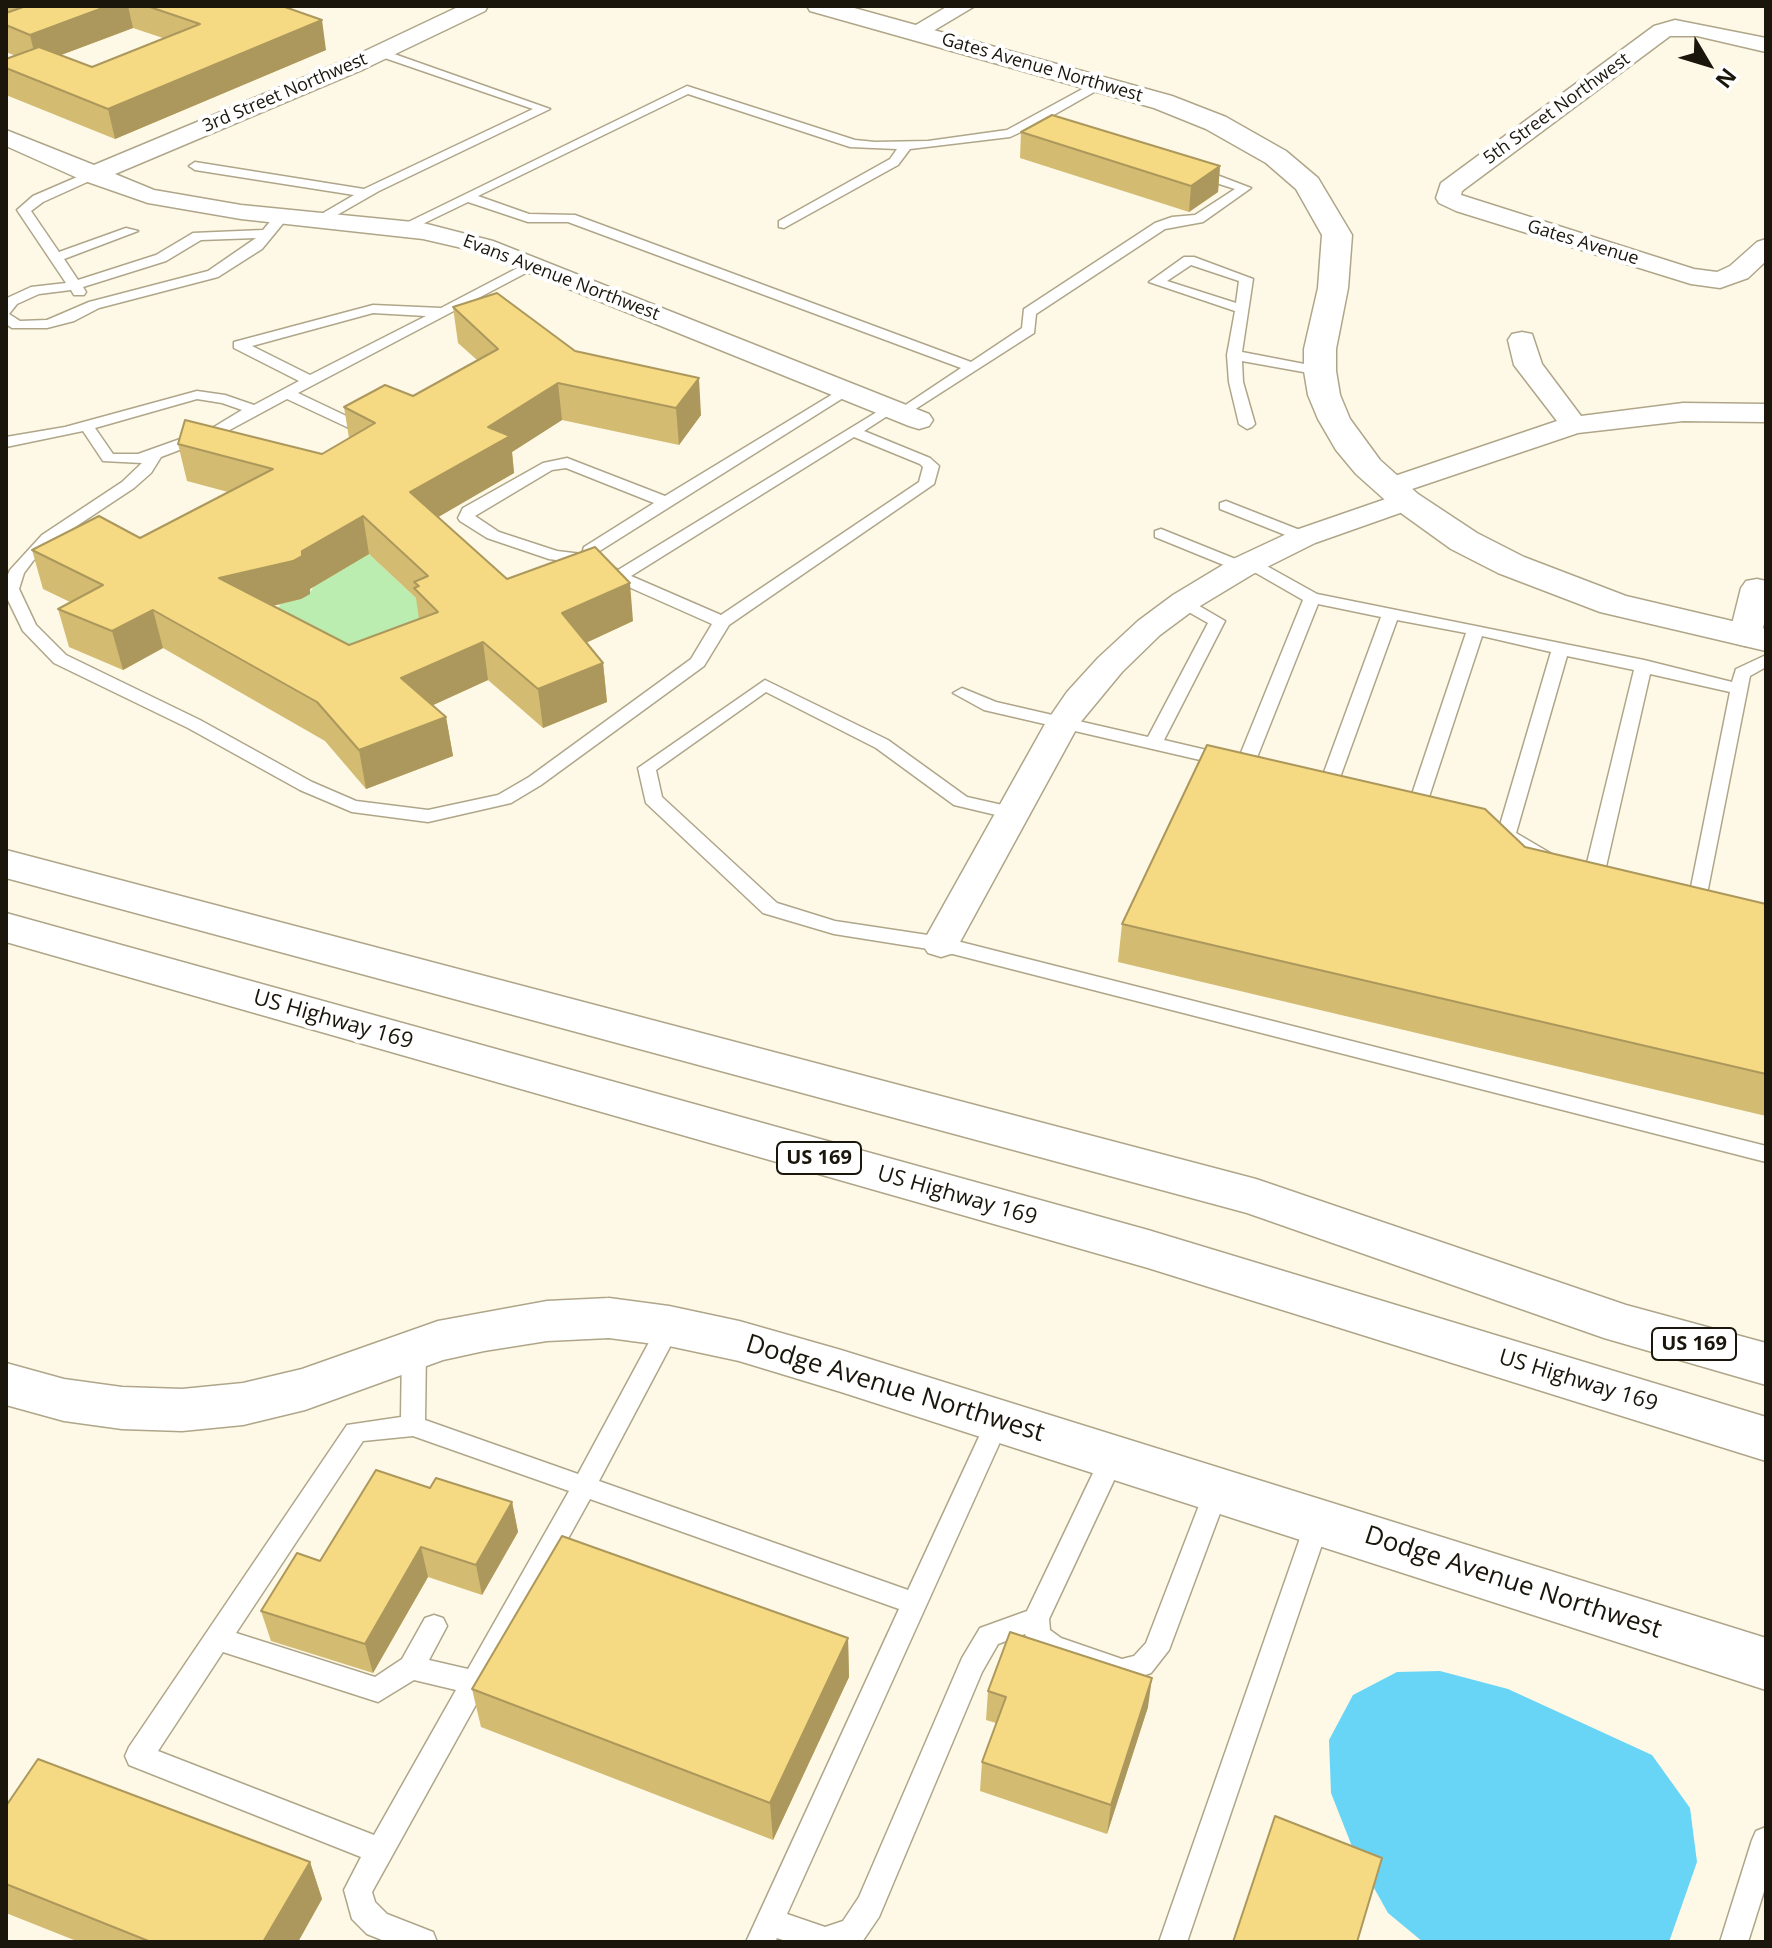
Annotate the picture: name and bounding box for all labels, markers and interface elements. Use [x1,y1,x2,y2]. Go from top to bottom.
north arrow [1668,24,1748,104]
street label: Gates Avenue Northwest [939,29,1145,107]
street label: 3rd Street Northwest [200,49,370,137]
street label: 5th Street Northwest [1480,49,1634,169]
text: N [1710,62,1744,95]
street label: Gates Avenue [1525,216,1641,270]
street label: Evans Avenue Northwest [460,230,662,326]
street label: US Highway 169 [250,985,416,1055]
road number: US 169 [777,1142,861,1174]
street label: US Highway 169 [874,1161,1040,1231]
road number: US 169 [1652,1328,1736,1360]
street label: Dodge Avenue Northwest [742,1329,1048,1449]
street label: US Highway 169 [1495,1344,1661,1418]
street label: Dodge Avenue Northwest [1360,1520,1666,1646]

